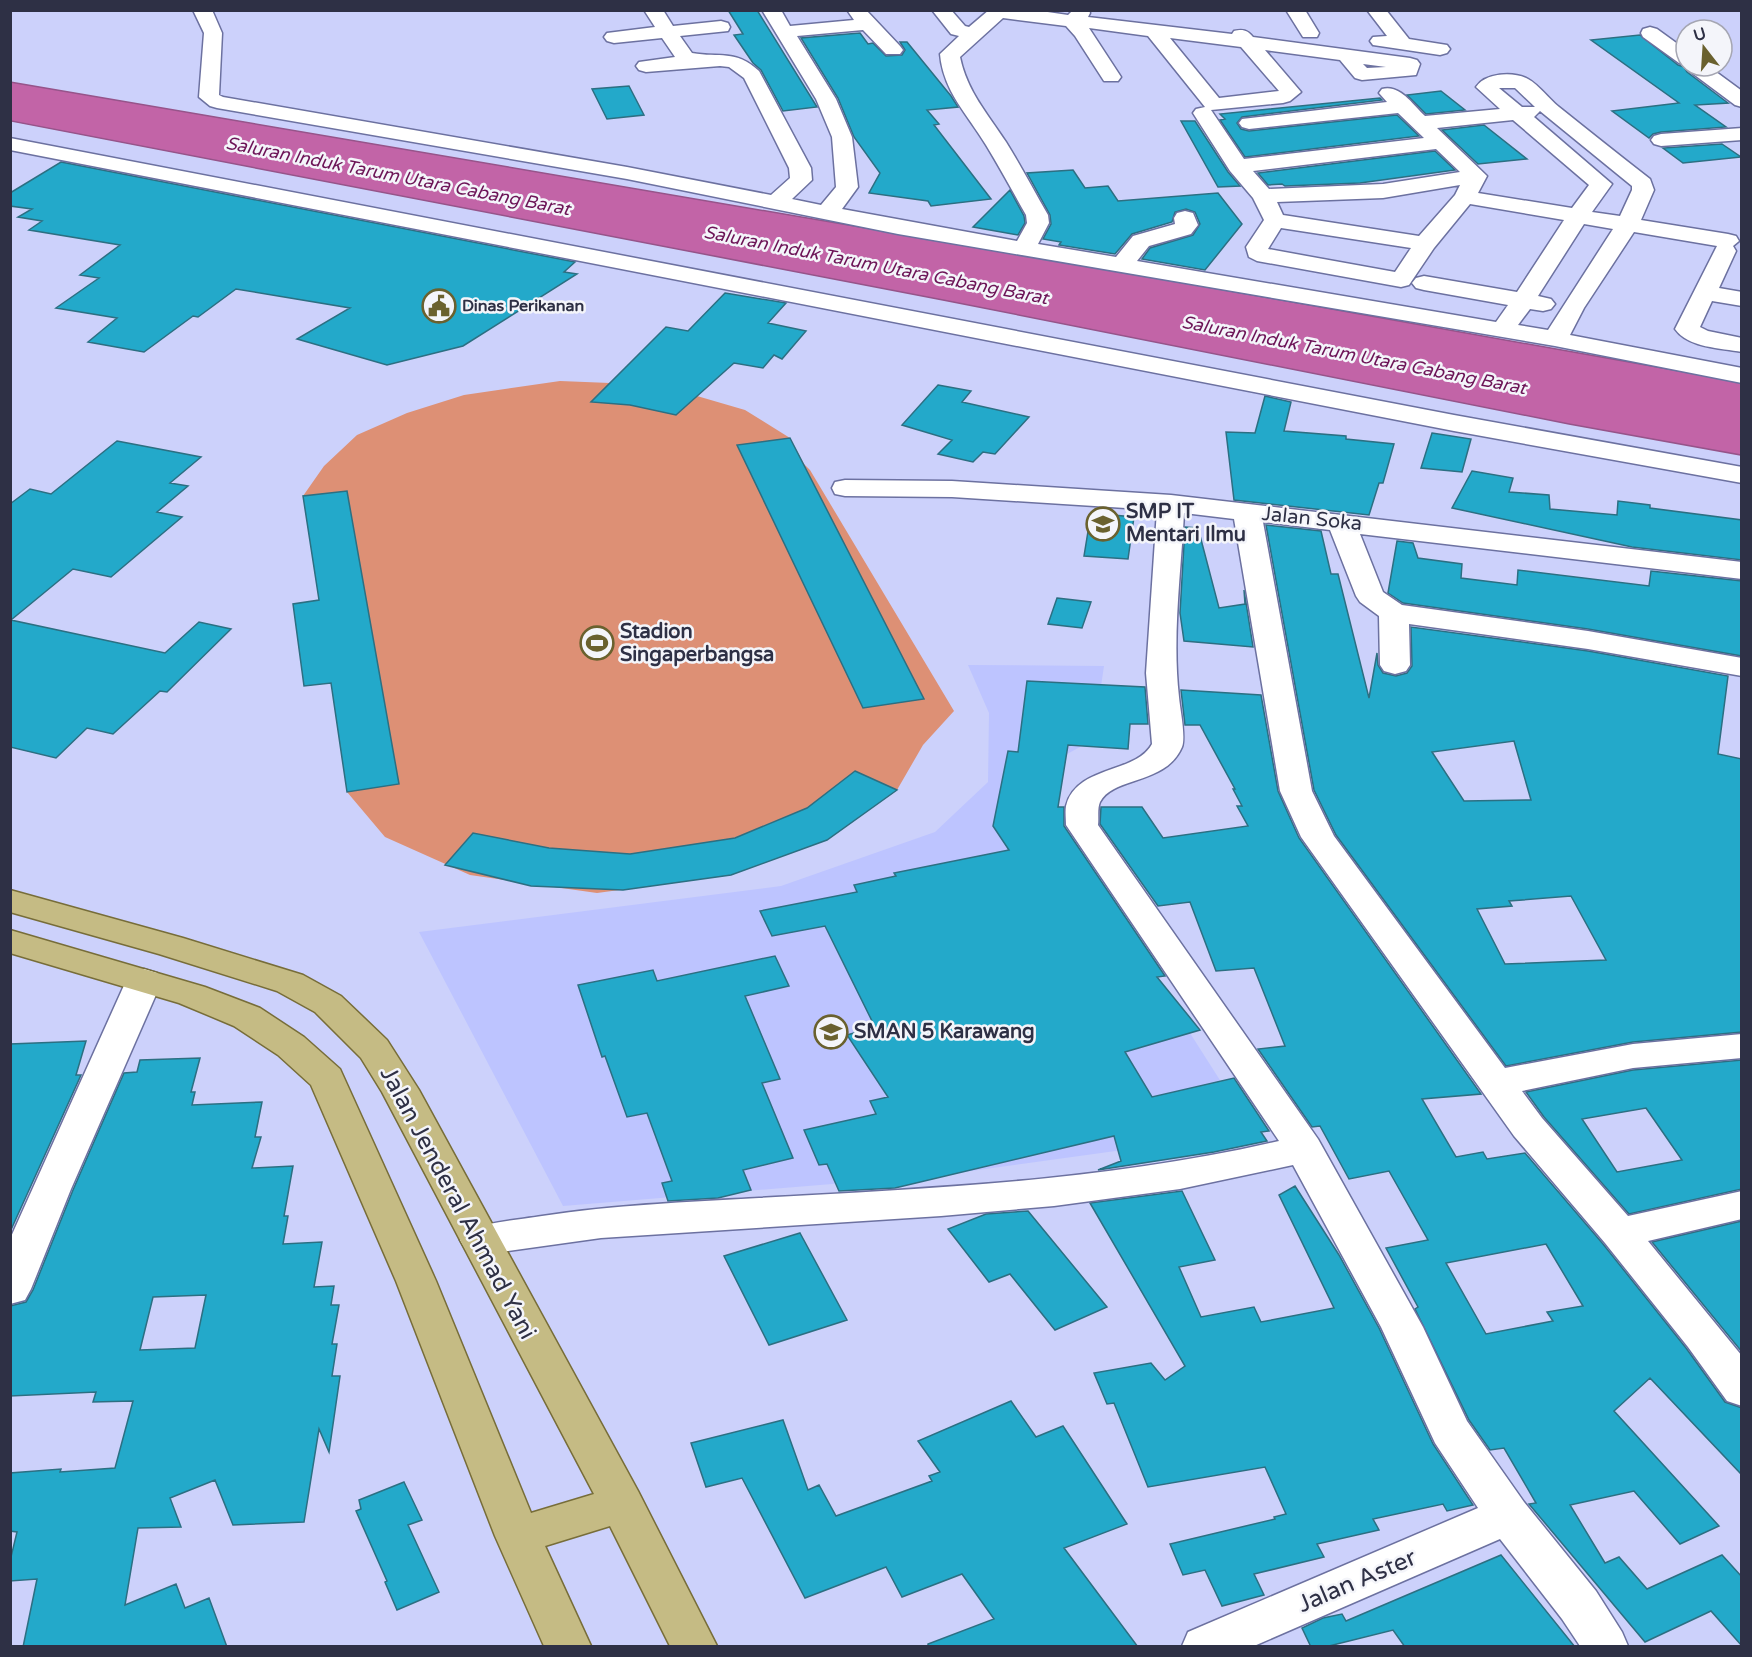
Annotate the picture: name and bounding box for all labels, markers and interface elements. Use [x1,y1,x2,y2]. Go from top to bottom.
north arrow [1674,18,1734,78]
text: U [1691,23,1709,46]
water label: Saluran Induk Tarum Utara Cabang Barat [224,132,574,221]
water label: Saluran Induk Tarum Utara Cabang Barat [702,221,1052,310]
public building icon: Dinas Perikanan [421,288,457,324]
place label: Dinas Perikanan [462,296,584,316]
water label: Saluran Induk Tarum Utara Cabang Barat [1180,311,1530,400]
place label: SMP IT Mentari Ilmu [1126,500,1246,547]
street label: Jalan Soka [1261,502,1363,536]
school or university icon: SMP IT Mentari Ilmu [1085,506,1121,542]
place label: Stadion Singaperbangsa [620,620,774,667]
sports icon: Stadion Singaperbangsa [579,625,615,661]
school or university icon: SMAN 5 Karawang [813,1014,849,1050]
place label: SMAN 5 Karawang [854,1020,1035,1044]
street label: Jalan Jenderal Ahmad Yani [374,1062,542,1344]
street label: Jalan Aster [1293,1543,1421,1619]

